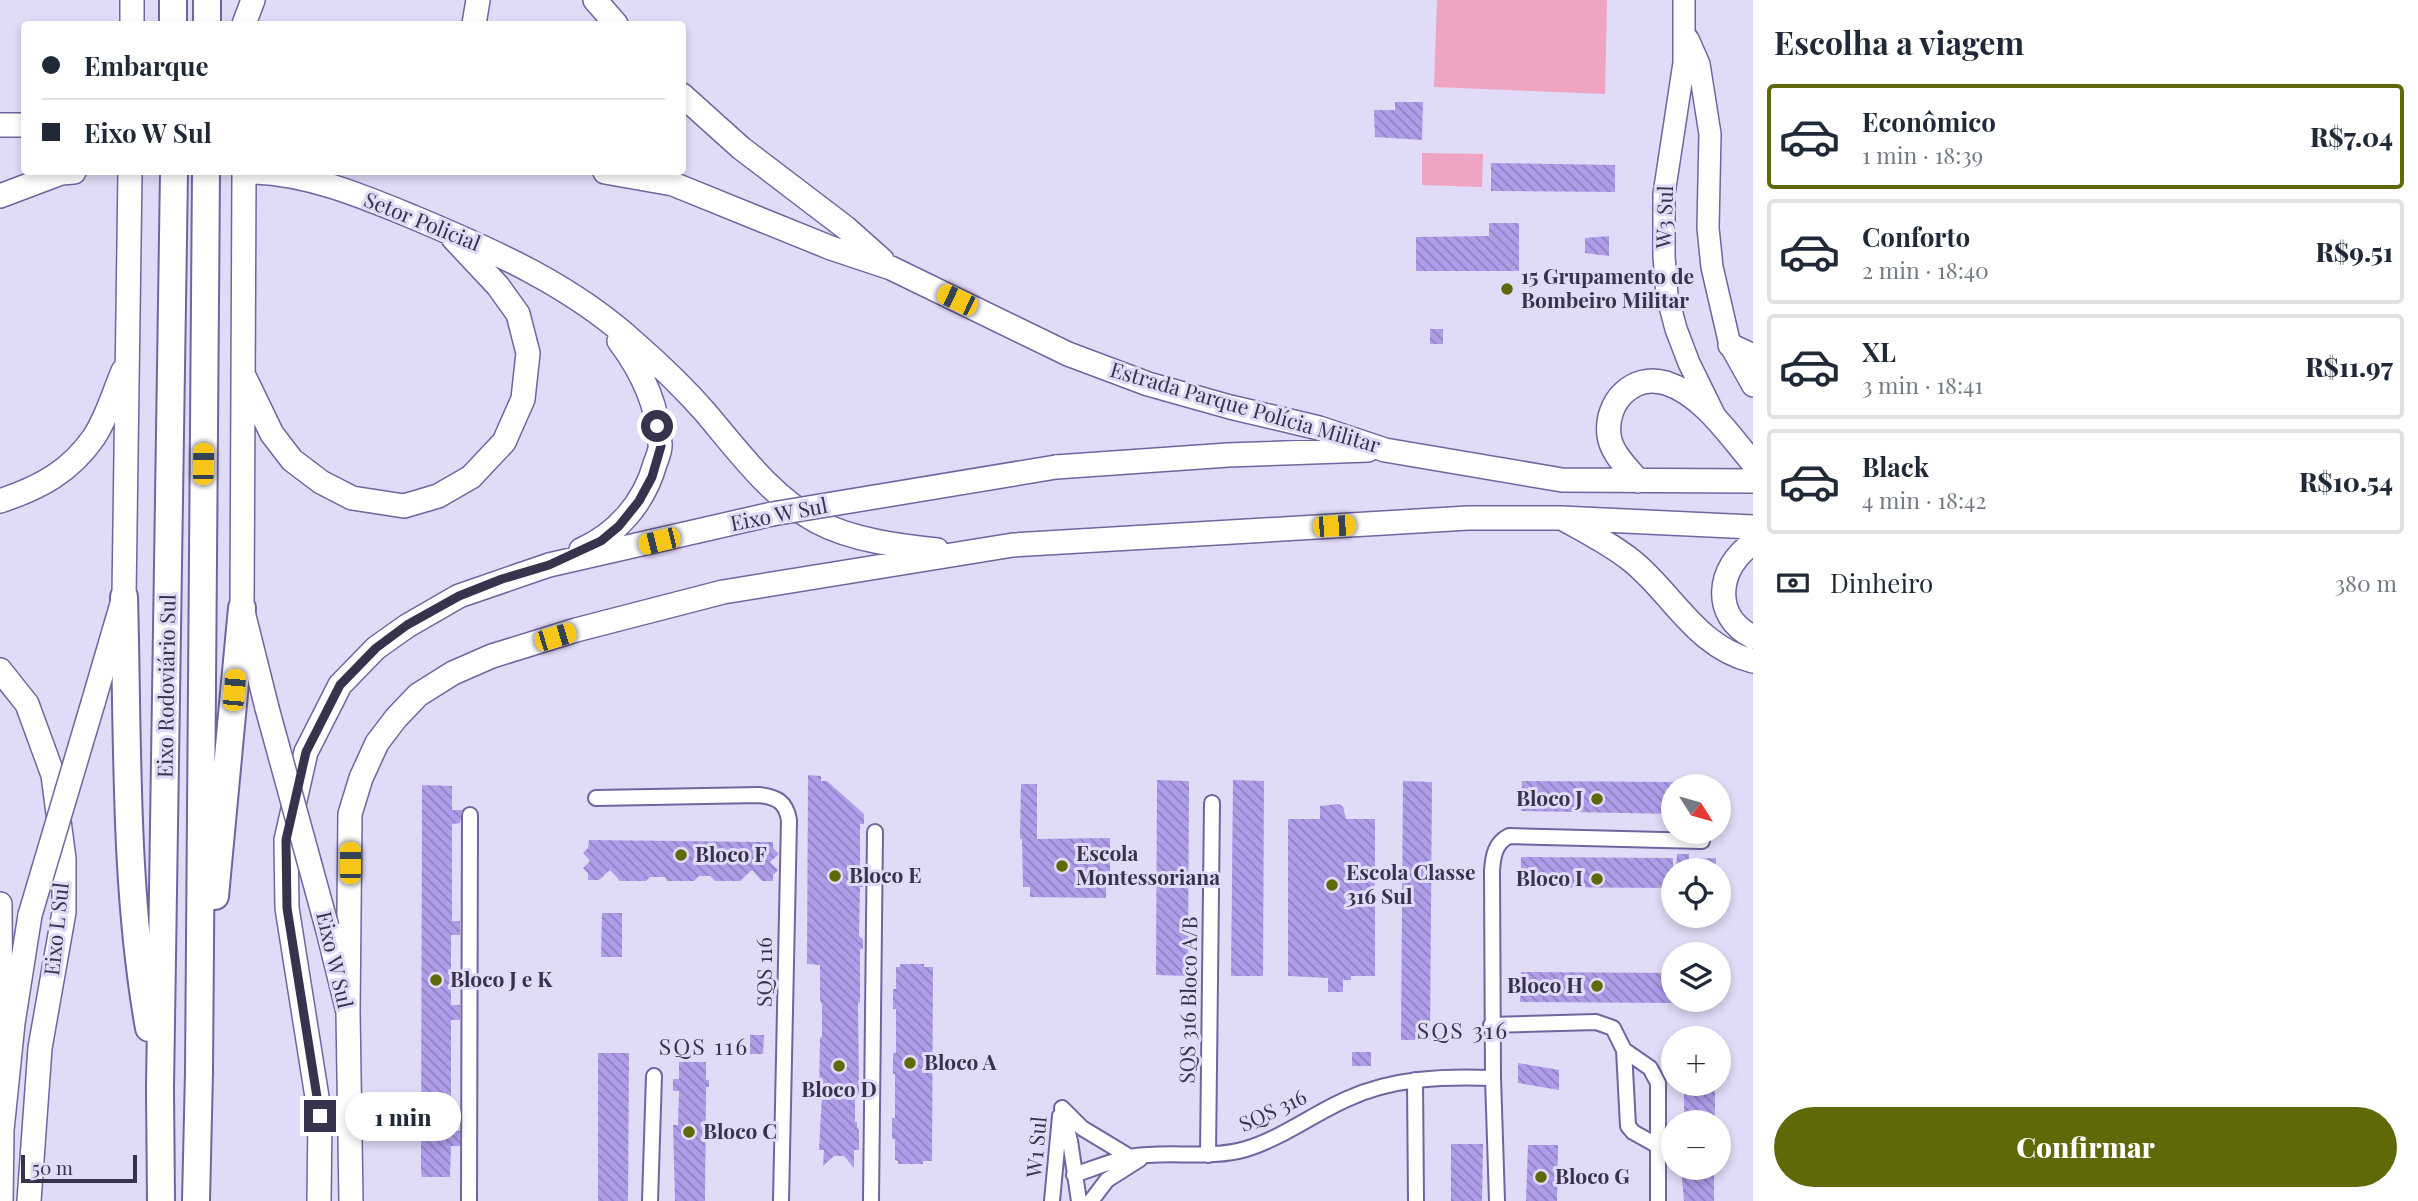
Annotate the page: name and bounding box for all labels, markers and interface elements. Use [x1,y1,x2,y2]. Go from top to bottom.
text: Escolha a viagem [1774,20,2024,63]
text: Embarque [84,48,209,83]
text: Econômico [1862,104,1996,139]
icon: car [1778,105,1841,168]
text: Eixo W Sul [84,115,212,150]
text: R$7.04 [2310,119,2393,154]
text: 1 min · 18:39 [1862,139,1983,170]
street label: Setor Policial [360,184,485,256]
street label: W3 Sul [1648,185,1678,250]
text: Conforto [1862,219,1970,254]
icon: car [1778,220,1841,283]
text: R$9.51 [2315,234,2393,269]
text: 2 min · 18:40 [1862,254,1989,285]
place label: 15 Grupamento de Bombeiro Militar [1521,261,1694,313]
car [934,281,981,319]
marker: 15 Grupamento de Bombeiro Militar [1499,281,1515,297]
text: XL [1862,334,1896,369]
icon: car [1778,335,1841,398]
text: R$11.97 [2305,349,2393,384]
street label: Estrada Parque Polícia Militar [1107,354,1384,458]
text: 3 min · 18:41 [1862,369,1983,400]
route start [641,410,673,442]
car [193,443,214,485]
text: Black [1862,449,1929,484]
icon: car [1778,450,1841,513]
text: R$10.54 [2299,464,2393,499]
text: 4 min · 18:42 [1862,484,1986,515]
street label: Eixo W Sul [728,490,830,536]
car [1313,514,1356,538]
car [637,526,682,556]
icon: cash [1774,564,1812,602]
text: Dinheiro [1830,565,1933,600]
text: 380 m [2335,567,2397,598]
street label: Eixo Rodoviário Sul [149,594,181,778]
car [532,621,579,653]
car [222,668,247,712]
north arrow [1661,774,1731,844]
map controls [1661,774,1731,1180]
place label: Bloco J [1516,783,1583,811]
marker: Bloco J [1589,791,1605,807]
place label: Escola Montessoriana [1076,838,1220,890]
place label: Bloco F [695,839,767,867]
car [340,842,361,884]
marker: Bloco F [673,847,689,863]
place label: Escola Classe 316 Sul [1346,857,1476,909]
marker: Escola Montessoriana [1054,858,1070,874]
button: locate [1661,858,1731,928]
place label: Bloco E [849,860,922,888]
place label: Bloco I [1516,863,1583,891]
marker: Bloco E [827,868,843,884]
marker: Bloco I [1589,871,1605,887]
marker: Escola Classe 316 Sul [1324,877,1340,893]
street label: Eixo L Sul [36,881,74,977]
street label: Eixo W Sul [311,908,361,1011]
street label: SQS 316 Bloco A/B [1172,916,1202,1084]
street label: SQS 116 [749,937,777,1007]
button: layers [1661,942,1731,1012]
place label: Bloco J e K [450,964,553,992]
place label: Bloco H [1507,970,1583,998]
marker: Bloco J e K [428,972,444,988]
marker: Bloco H [1589,978,1605,994]
district label: SQS 316 [1417,1014,1509,1045]
button: + [1661,1026,1731,1096]
district label: SQS 116 [659,1030,749,1061]
place label: Bloco A [924,1047,998,1075]
marker: Bloco A [902,1055,918,1071]
marker: Bloco D [831,1058,847,1074]
place label: Bloco D [801,1074,877,1102]
street label: SQS 316 [1234,1081,1311,1137]
callout: 1 min [344,1092,460,1140]
route end [304,1100,336,1132]
text: 1 min [375,1101,431,1132]
button: Confirmar [1774,1107,2397,1187]
button: − [1661,1110,1731,1180]
street label: W1 Sul [1018,1115,1052,1180]
place label: Bloco C [703,1116,777,1144]
marker: Bloco C [681,1124,697,1140]
scale bar [21,1152,136,1184]
text: 50 m [32,1154,73,1180]
place label: Bloco G [1555,1161,1630,1189]
marker: Bloco G [1533,1169,1549,1185]

